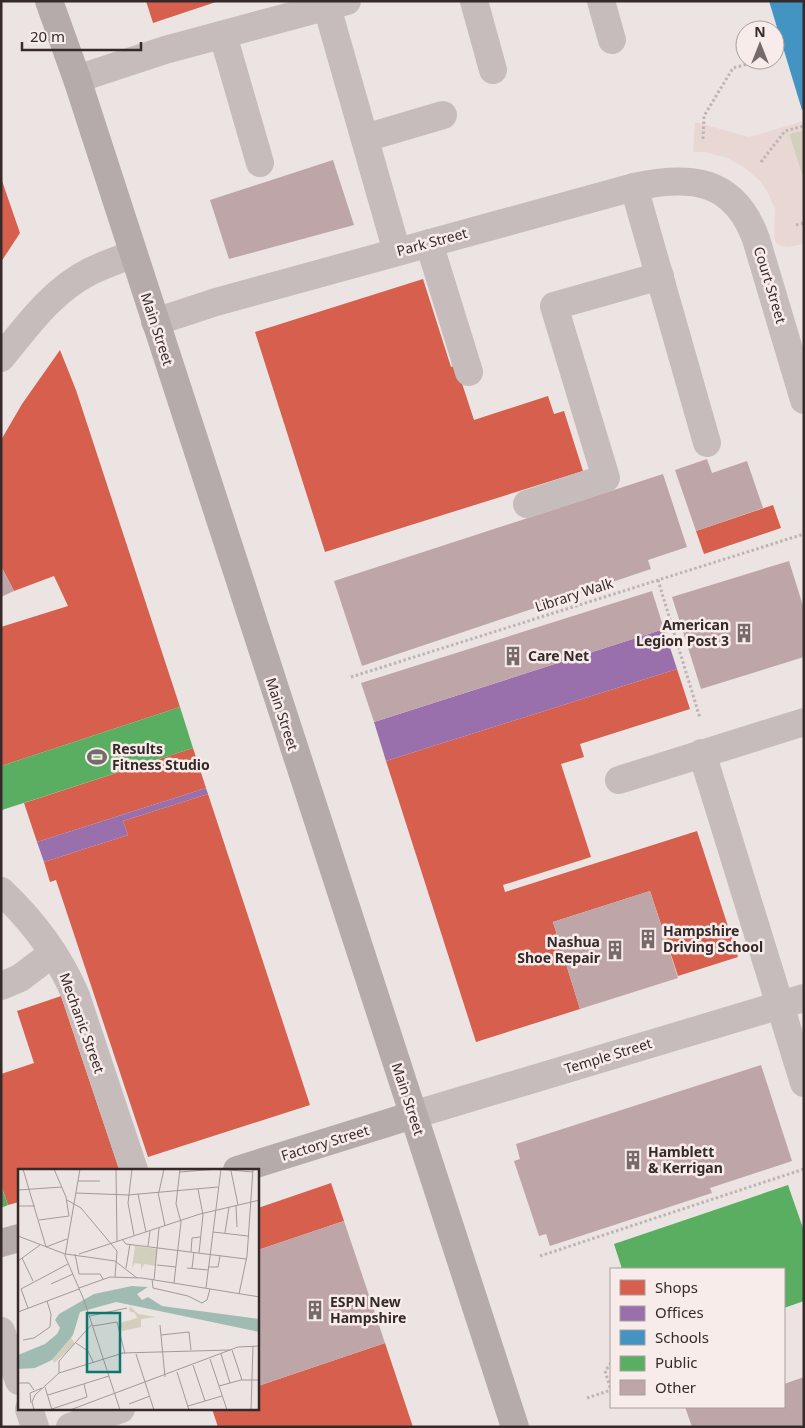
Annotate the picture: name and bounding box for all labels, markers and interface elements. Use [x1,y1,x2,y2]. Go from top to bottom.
scale bar [22,20,141,52]
north arrow [735,20,785,70]
text: N [754,22,766,41]
text: 20 m [30,26,65,46]
street label: Park Street [394,223,469,260]
street label: Court Street [750,244,791,326]
street label: Main Street [137,290,178,368]
street label: Library Walk [532,573,616,616]
place label: American Legion Post 3 [636,615,729,650]
building icon: American Legion Post 3 [733,622,755,644]
building icon: Care Net [502,645,524,667]
place label: Care Net [528,646,589,665]
street label: Main Street [262,675,303,753]
place label: Results Fitness Studio [112,739,210,774]
sports icon: Results Fitness Studio [86,746,108,768]
place label: Hampshire Driving School [663,921,763,956]
building icon: Hampshire Driving School [637,928,659,950]
place label: Nashua Shoe Repair [517,932,601,967]
building icon: Nashua Shoe Repair [604,939,626,961]
street label: Mechanic Street [55,970,109,1076]
street label: Temple Street [562,1033,654,1078]
street label: Main Street [388,1060,429,1138]
street label: Factory Street [279,1120,371,1165]
place label: Hamblett & Kerrigan [648,1142,723,1177]
building icon: Hamblett & Kerrigan [622,1149,644,1171]
inset map [18,1169,259,1410]
legend [610,1268,785,1408]
text: Shops [655,1277,698,1297]
place label: ESPN New Hampshire [330,1292,406,1327]
building icon: ESPN New Hampshire [304,1299,326,1321]
text: Offices [655,1302,704,1322]
text: Schools [655,1327,709,1347]
text: Public [655,1352,698,1372]
text: Other [655,1377,696,1397]

